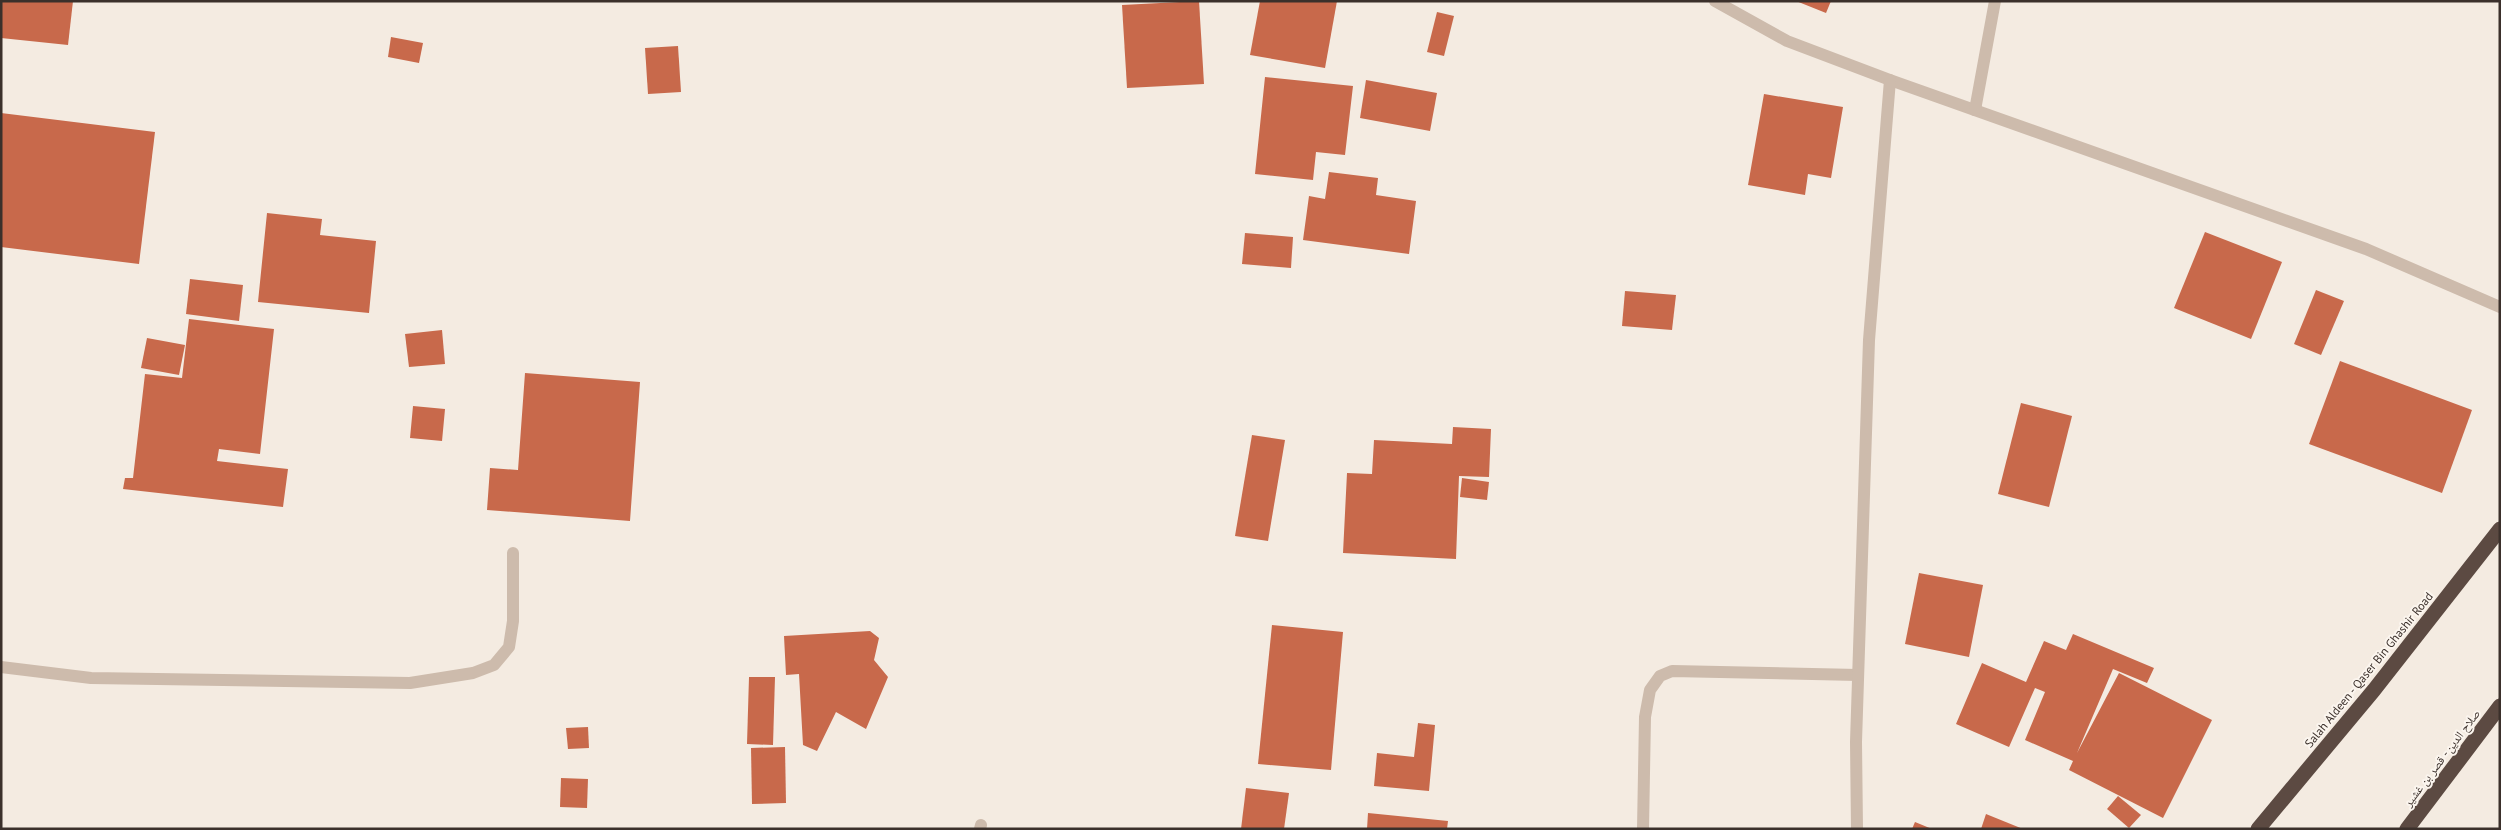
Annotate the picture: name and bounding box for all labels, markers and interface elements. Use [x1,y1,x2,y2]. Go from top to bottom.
street label: Salah Aldeen - Qaser Bin Ghashir Road [2301,589,2436,750]
street label: صلاح الدين - قصر بن غشير [2400,706,2483,810]

